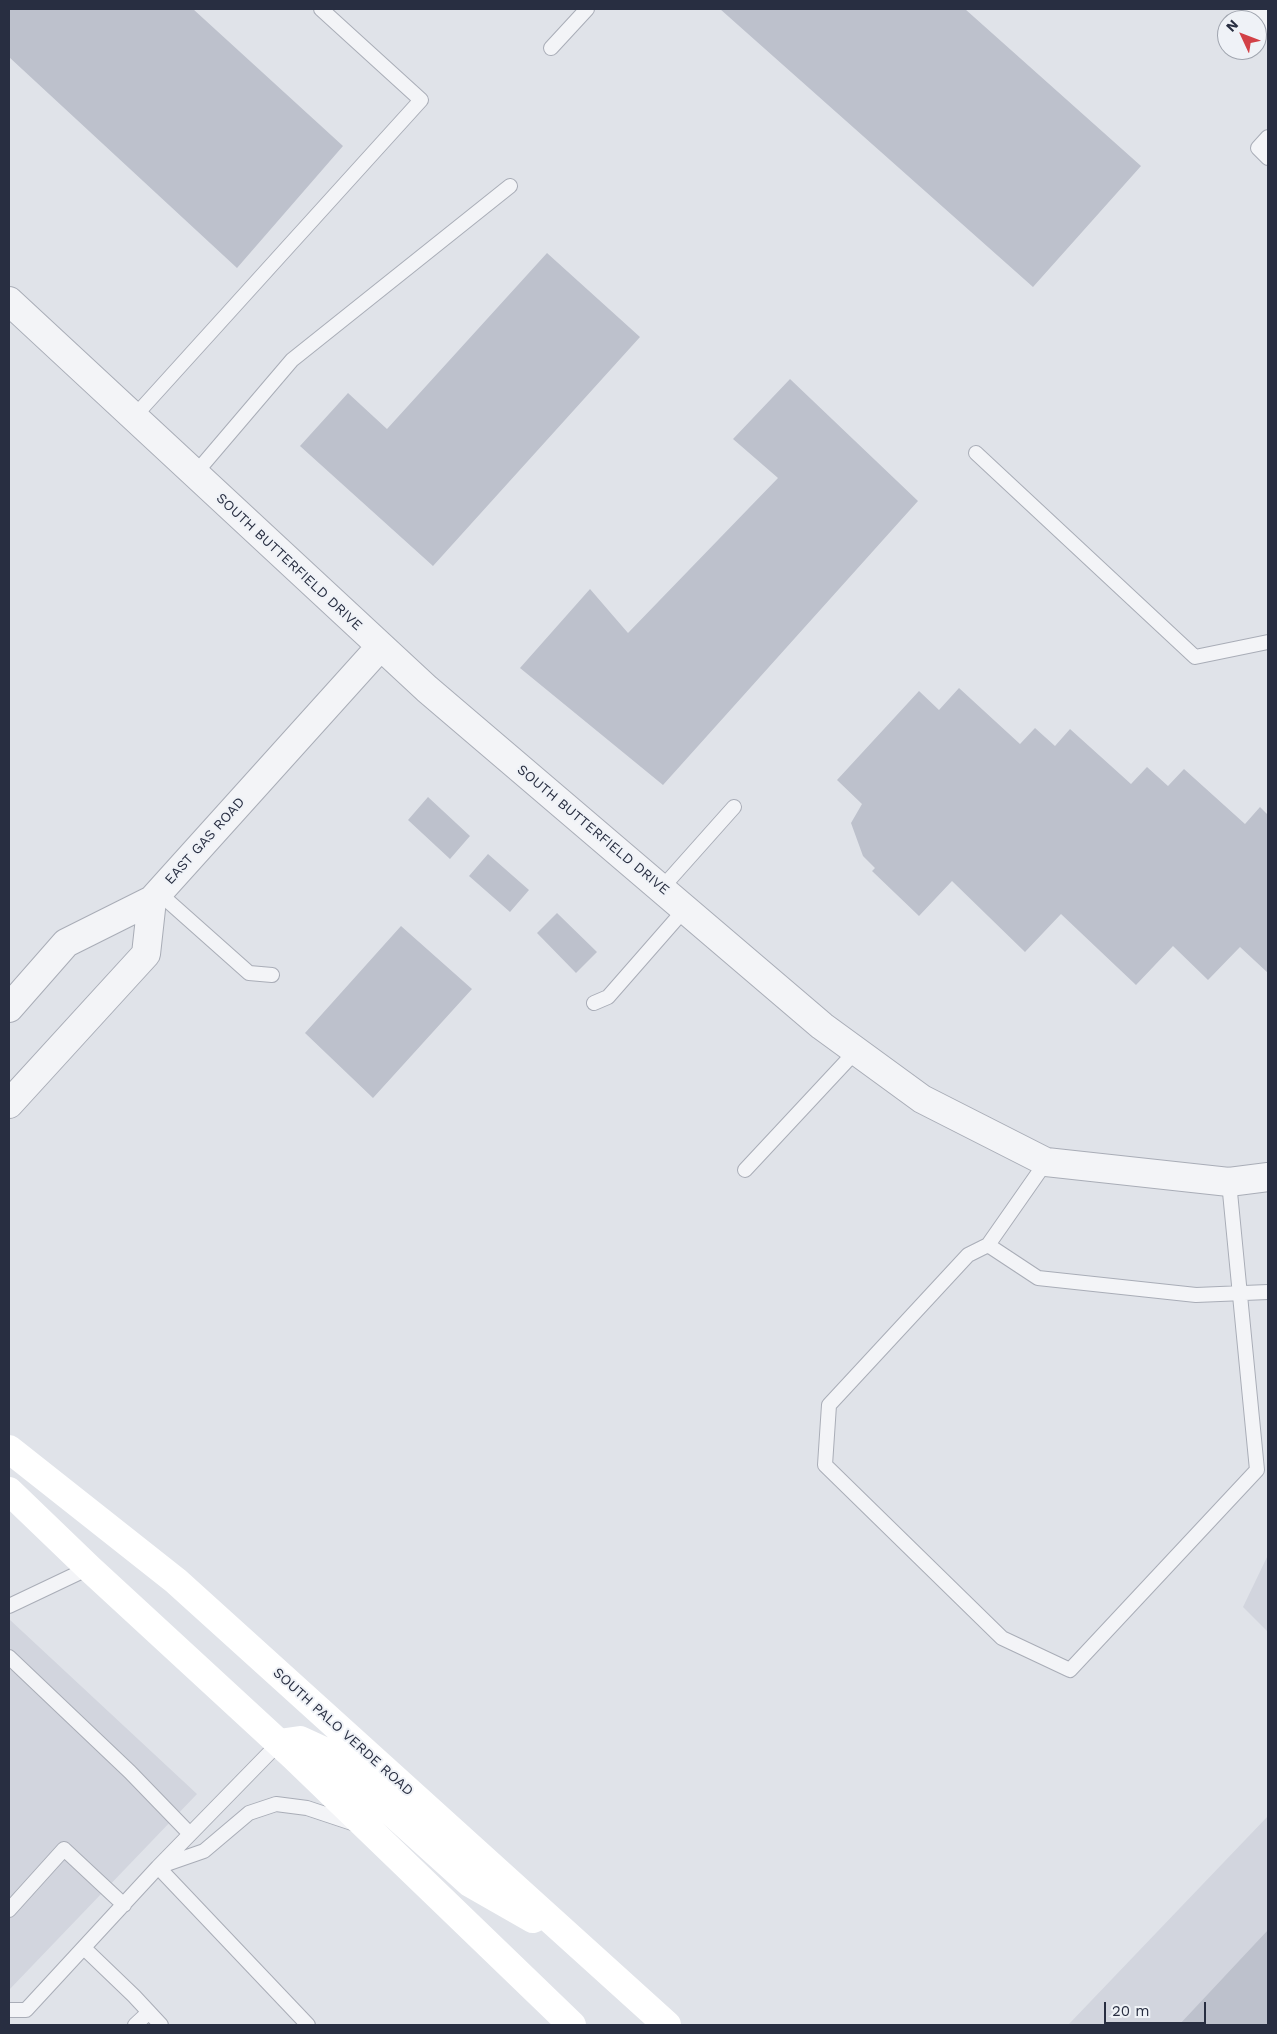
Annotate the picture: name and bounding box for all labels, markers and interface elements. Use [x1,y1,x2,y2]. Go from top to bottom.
north arrow [1217,10,1267,60]
text: N [1222,16,1241,35]
street label: SOUTH BUTTERFIELD DRIVE [213,490,365,634]
street label: SOUTH BUTTERFIELD DRIVE [513,761,673,899]
street label: EAST GAS ROAD [161,794,249,888]
street label: SOUTH PALO VERDE ROAD [269,1664,417,1800]
scale bar [1107,1992,1210,2024]
text: 20 m [1112,2002,1150,2020]

